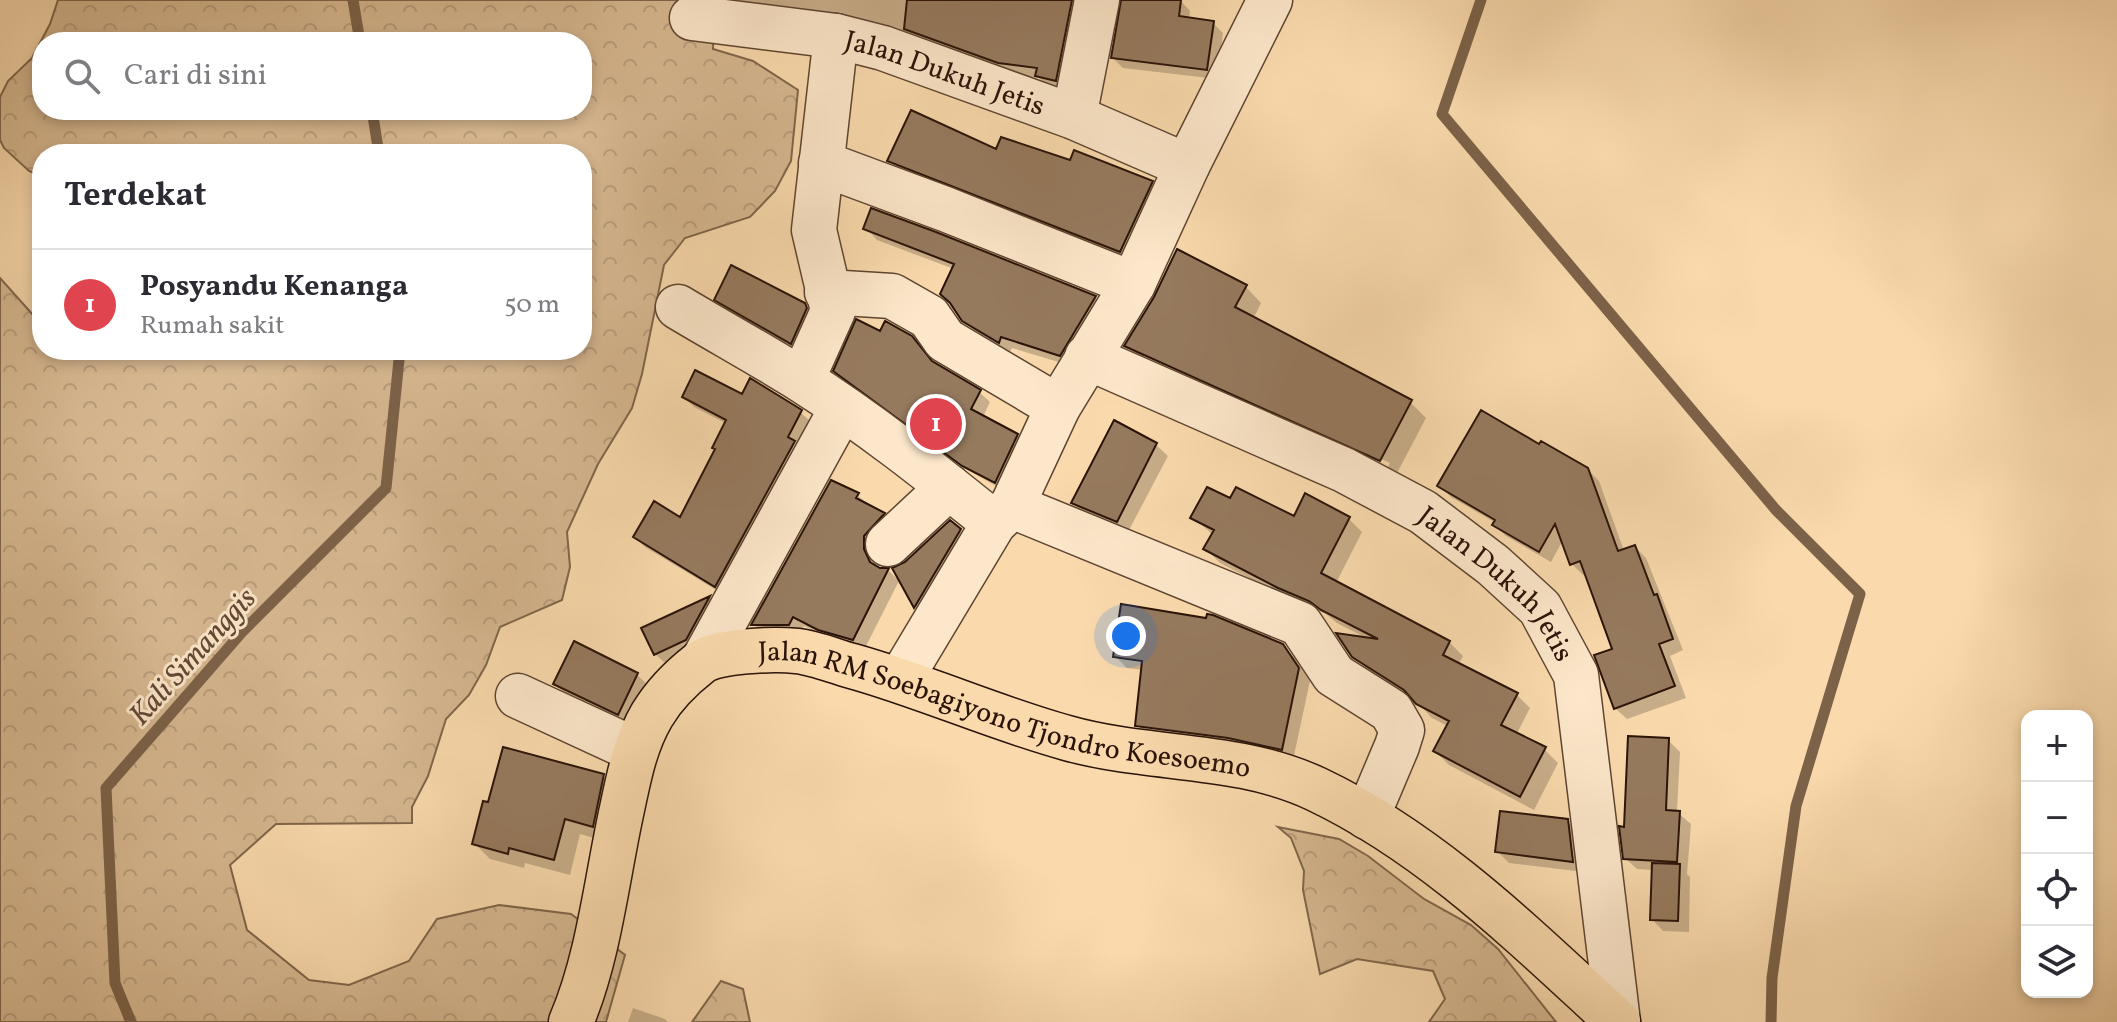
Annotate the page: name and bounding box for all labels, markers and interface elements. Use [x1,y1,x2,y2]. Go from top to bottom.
street label: Jalan Dukuh Jetis [840,22,1050,127]
search box [32,32,592,120]
icon: search [60,54,104,98]
text: Cari di sini [124,55,267,97]
text: Terdekat [64,173,207,220]
text: Posyandu Kenanga [140,266,408,308]
text: 1 [85,287,95,323]
text: 50 m [504,287,560,323]
text: Rumah sakit [140,308,284,344]
pin: 1 [910,394,962,454]
street label: Jalan Dukuh Jetis [1409,498,1582,669]
water label: Kali Simanggis [120,579,267,735]
your location [1106,616,1146,656]
street label: Jalan RM Soebagiyono Tjondro Koesoemo [757,633,1254,789]
map controls [2021,710,2093,998]
button: + [2021,710,2093,782]
button: − [2021,782,2093,854]
button: locate [2021,854,2093,926]
button: layers [2021,926,2093,998]

